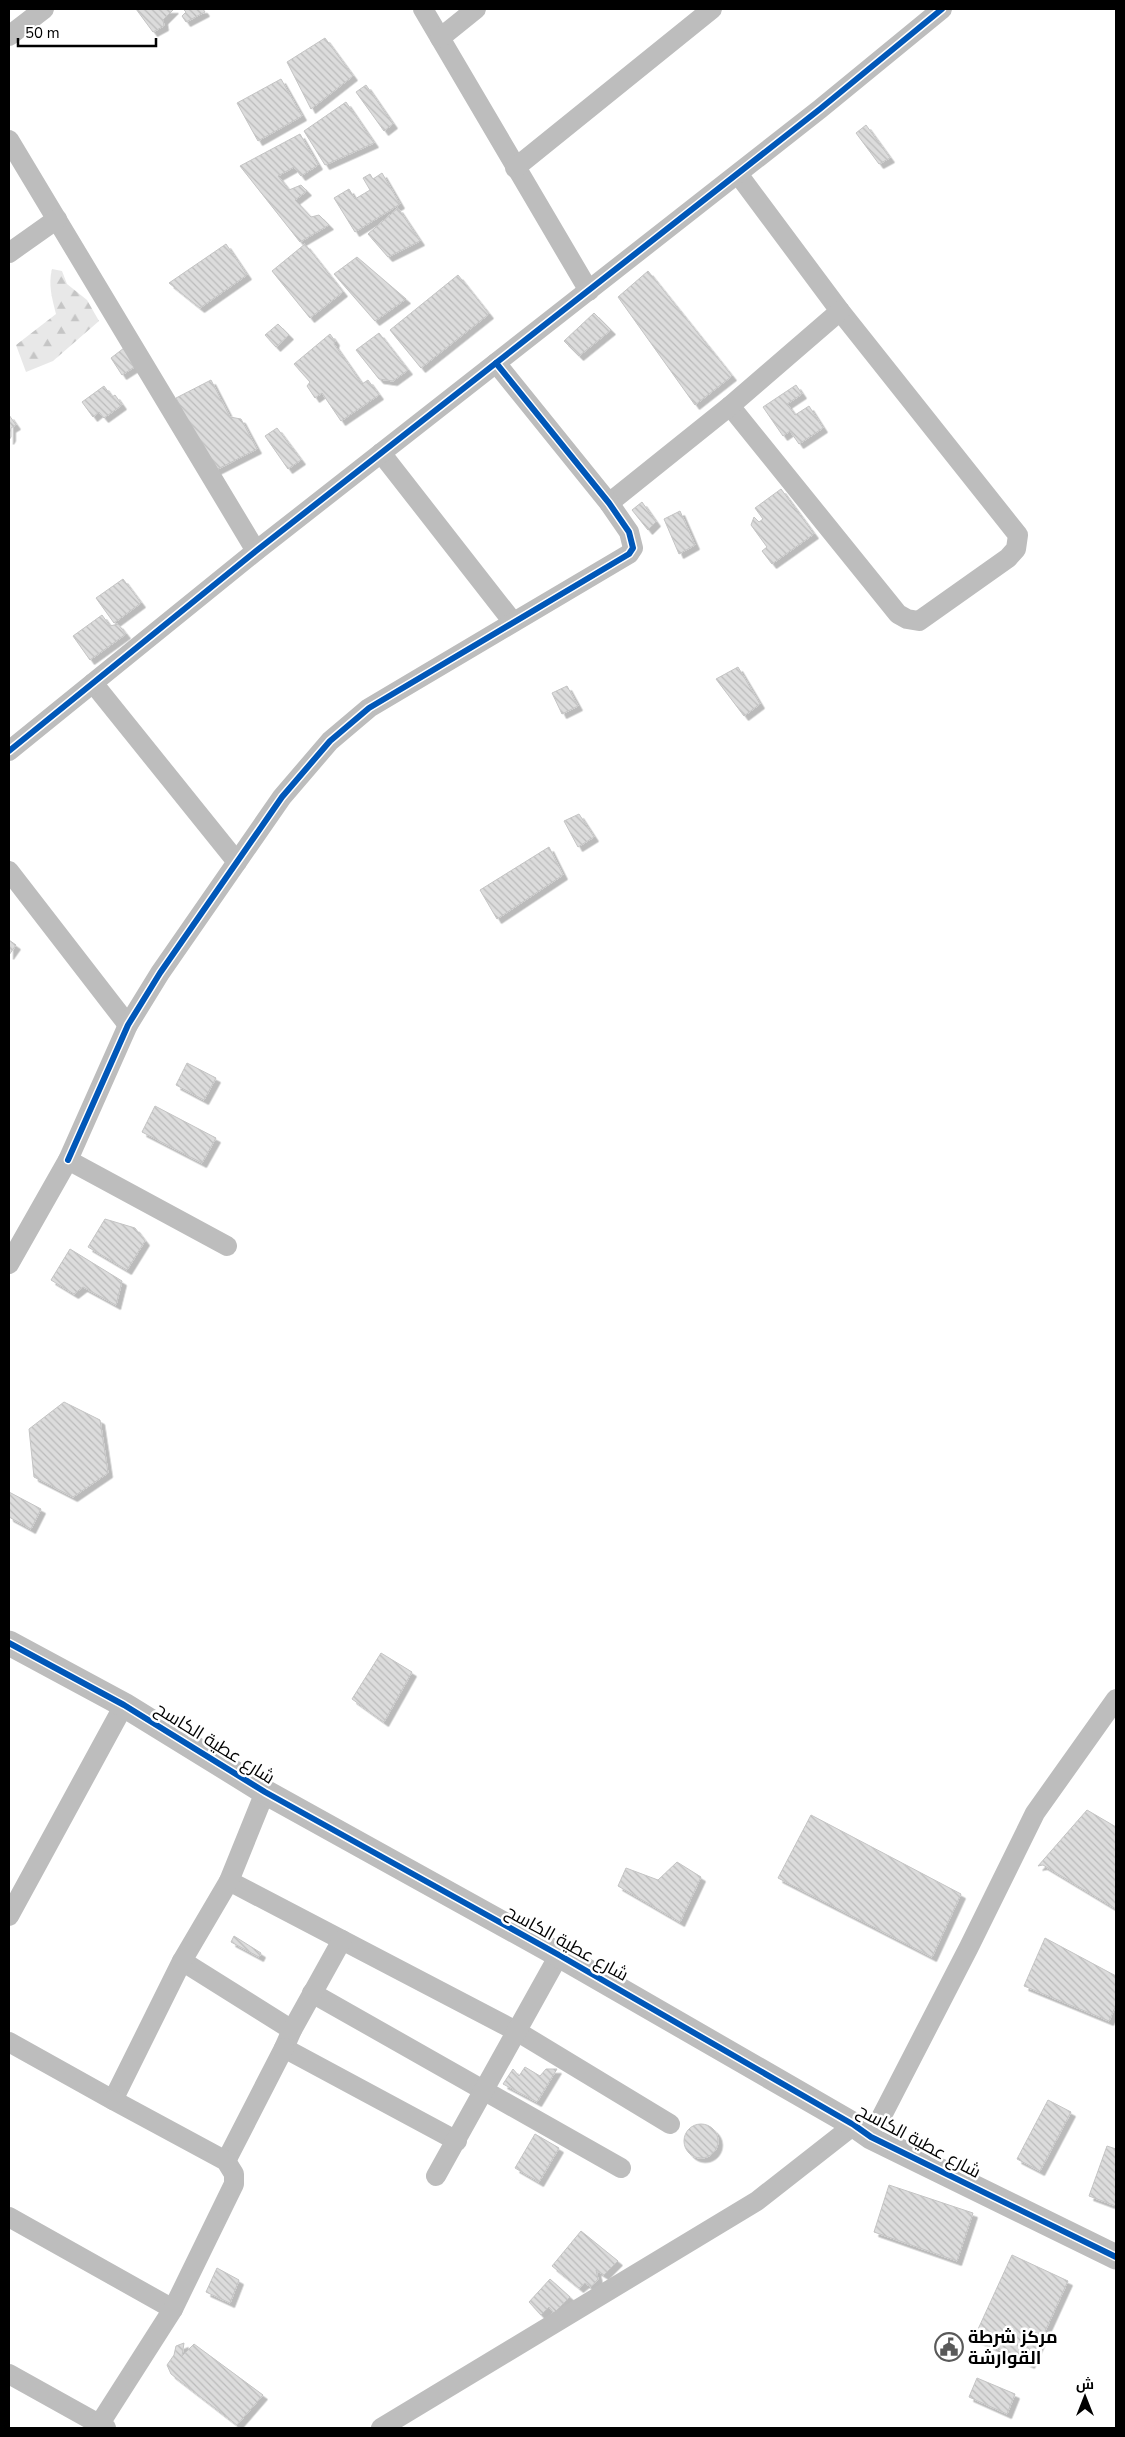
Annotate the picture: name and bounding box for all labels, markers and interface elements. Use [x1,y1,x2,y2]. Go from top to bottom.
scale bar [18,15,155,47]
text: 50 m [25,23,60,43]
street label: شارع عطية الكاسح [151,1696,279,1790]
street label: شارع عطية الكاسح [501,1899,633,1987]
street label: شارع عطية الكاسح [853,2098,985,2184]
place label: مركز شرطة القوارشة [968,2325,1058,2370]
public building icon: مركز شرطة القوارشة [934,2332,964,2362]
north arrow [1060,2372,1110,2422]
text: ش [1076,2375,1094,2394]

